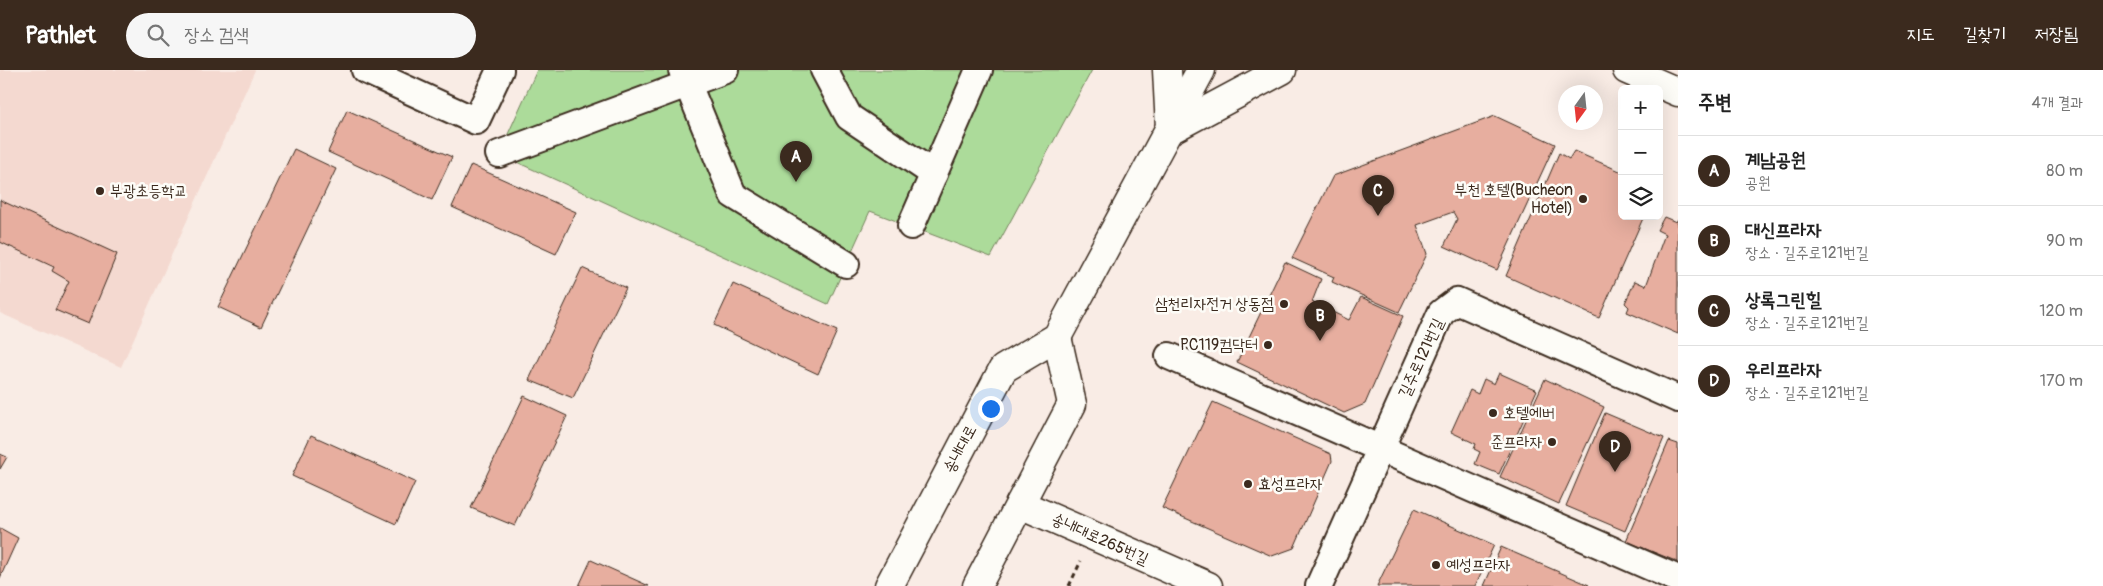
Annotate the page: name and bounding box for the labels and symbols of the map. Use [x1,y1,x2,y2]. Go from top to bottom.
north arrow [1558,85,1603,130]
pin: A [780,141,812,182]
pin: C [1362,175,1394,216]
place label: 부천 호텔(Bucheon Hotel) [1455,180,1573,218]
place label: 부광초등학교 [110,181,187,201]
marker: 부광초등학교 [94,185,106,197]
marker: 부천 호텔(Bucheon Hotel) [1577,193,1589,205]
place label: 삼천리자전거 상동점 [1155,294,1274,314]
marker: 삼천리자전거 상동점 [1278,298,1290,310]
pin: B [1304,300,1336,341]
street label: 길주로121번길 [1394,315,1448,401]
place label: PC119컴닥터 [1180,335,1258,355]
marker: PC119컴닥터 [1262,339,1274,351]
your location [978,396,1004,422]
place label: 호텔에버 [1503,403,1555,423]
marker: 호텔에버 [1487,407,1499,419]
street label: 송내대로 [939,422,981,476]
pin: D [1599,431,1631,472]
place label: 준프라자 [1491,432,1542,452]
marker: 준프라자 [1546,436,1558,448]
place label: 효성프라자 [1258,474,1323,494]
marker: 효성프라자 [1242,478,1254,490]
street label: 송내대로265번길 [1048,509,1152,569]
place label: 예성프라자 [1446,555,1511,575]
marker: 예성프라자 [1430,559,1442,571]

